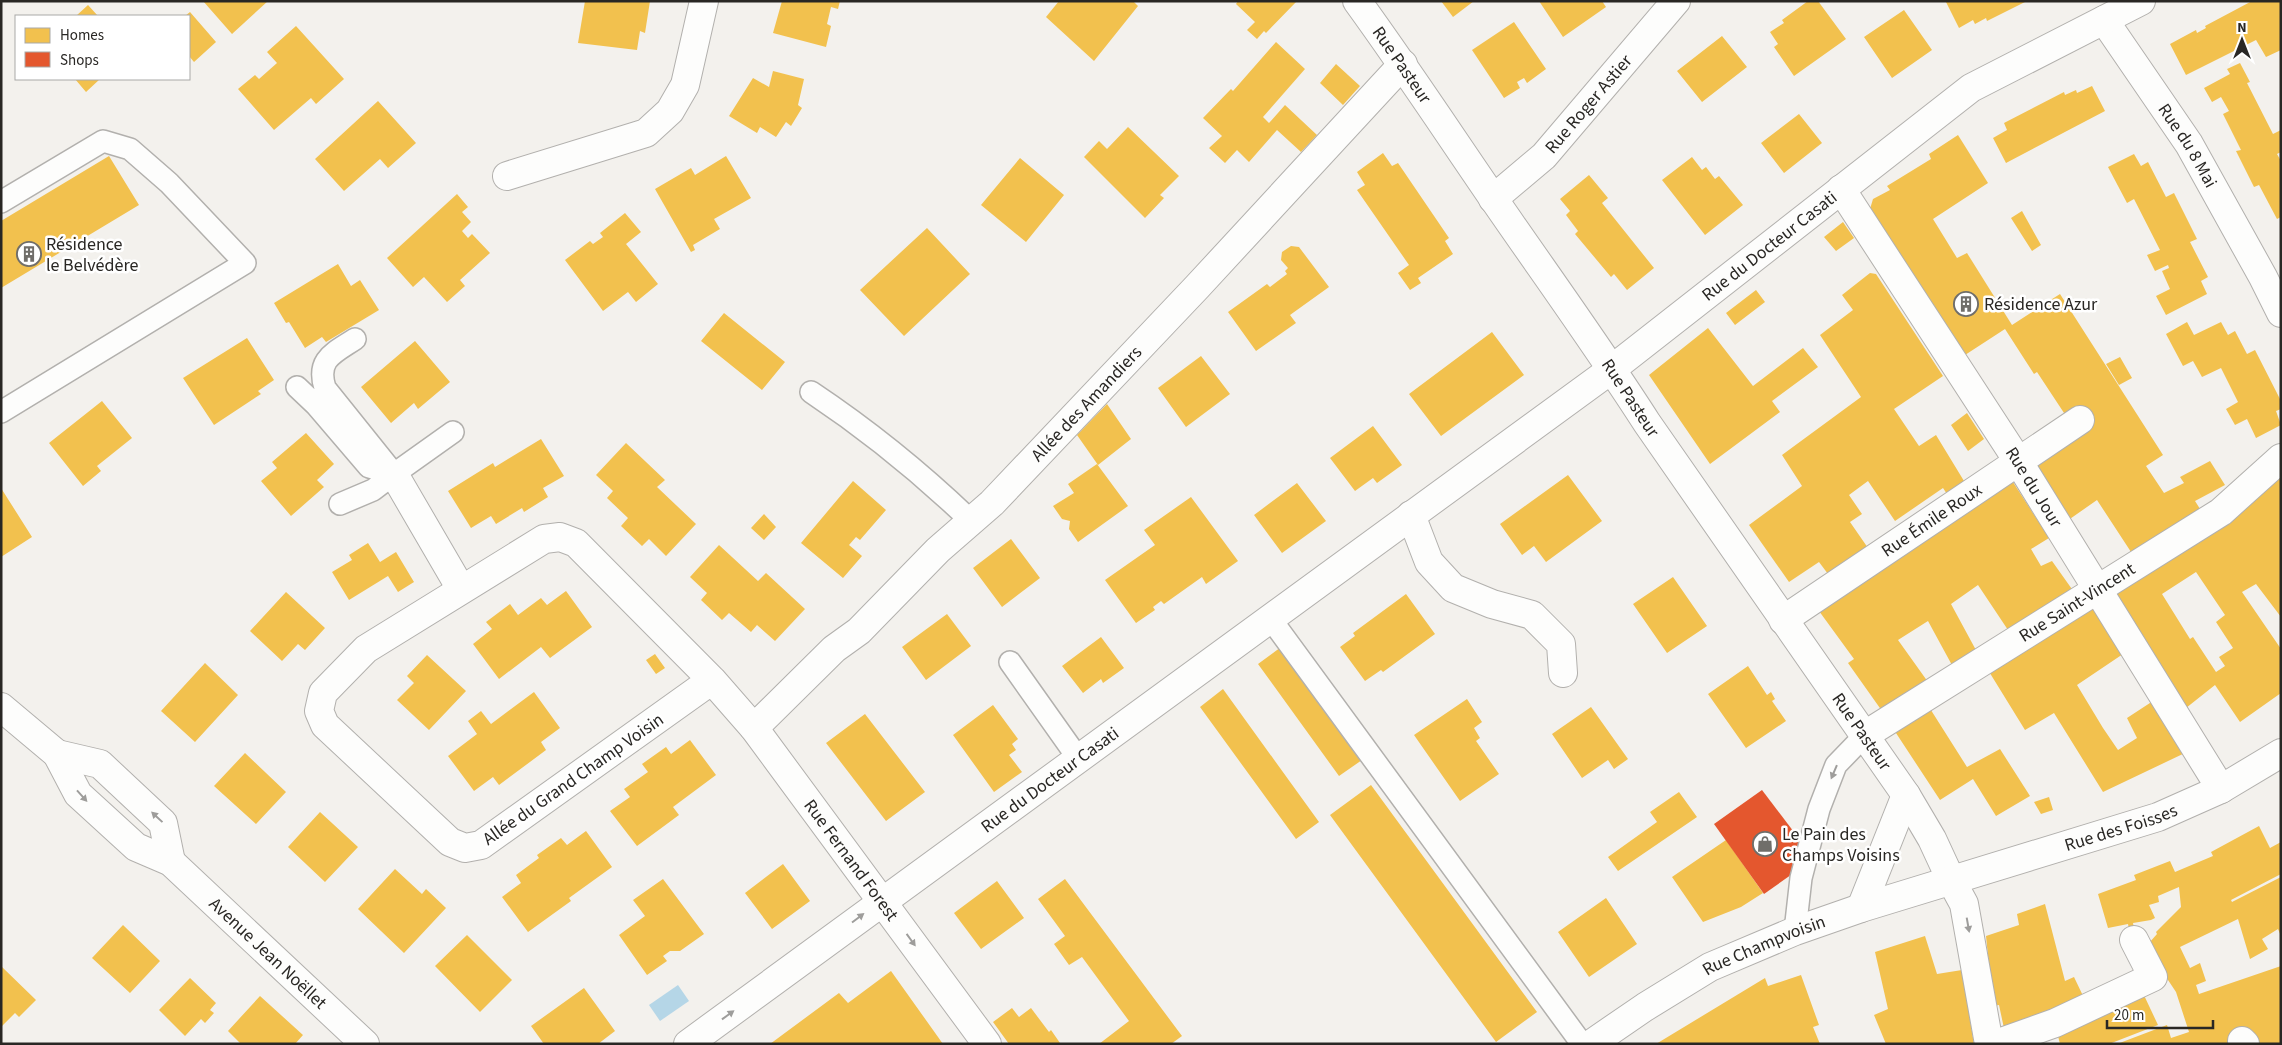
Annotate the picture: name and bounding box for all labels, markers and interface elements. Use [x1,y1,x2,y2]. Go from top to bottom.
legend [15,15,190,80]
north arrow [2217,15,2267,65]
text: N [2237,18,2247,38]
street label: Rue Pasteur [1366,21,1438,109]
text: Homes [60,25,104,46]
street label: Rue Roger Astier [1539,49,1639,159]
text: Shops [60,50,99,71]
street label: Rue du 8 Mai [2152,99,2223,192]
street label: Rue du Docteur Casati [1697,185,1842,307]
place label: Résidence le Belvédère [46,232,138,278]
building icon: Résidence le Belvédère [16,241,42,267]
building icon: Résidence Azur [1953,291,1979,317]
place label: Résidence Azur [1984,292,2098,317]
street label: Allée des Amandiers [1026,340,1148,467]
street label: Rue Pasteur [1595,354,1666,443]
street label: Rue du Jour [1999,442,2068,533]
street label: Rue Émile Roux [1877,478,1987,563]
street label: Rue Saint-Vincent [2014,557,2140,649]
street label: Rue Pasteur [1826,688,1898,776]
street label: Allée du Grand Champ Voisin [478,707,669,852]
street label: Rue du Docteur Casati [976,721,1124,839]
one-way arrow [1829,765,1837,779]
one-way arrow [76,790,88,802]
street label: Rue Fernand Forest [798,794,904,926]
street label: Rue des Foisses [2062,798,2182,858]
one-way arrow [151,811,163,823]
place label: Le Pain des Champs Voisins [1782,822,1900,868]
shop icon: Le Pain des Champs Voisins [1752,831,1778,857]
street label: Avenue Jean Noëllet [203,892,332,1015]
street label: Rue Champvoisin [1698,909,1829,982]
one-way arrow [851,913,864,924]
one-way arrow [1964,918,1972,934]
one-way arrow [906,933,916,947]
scale bar [2107,998,2213,1030]
text: 20 m [2114,1005,2144,1026]
one-way arrow [721,1010,734,1020]

